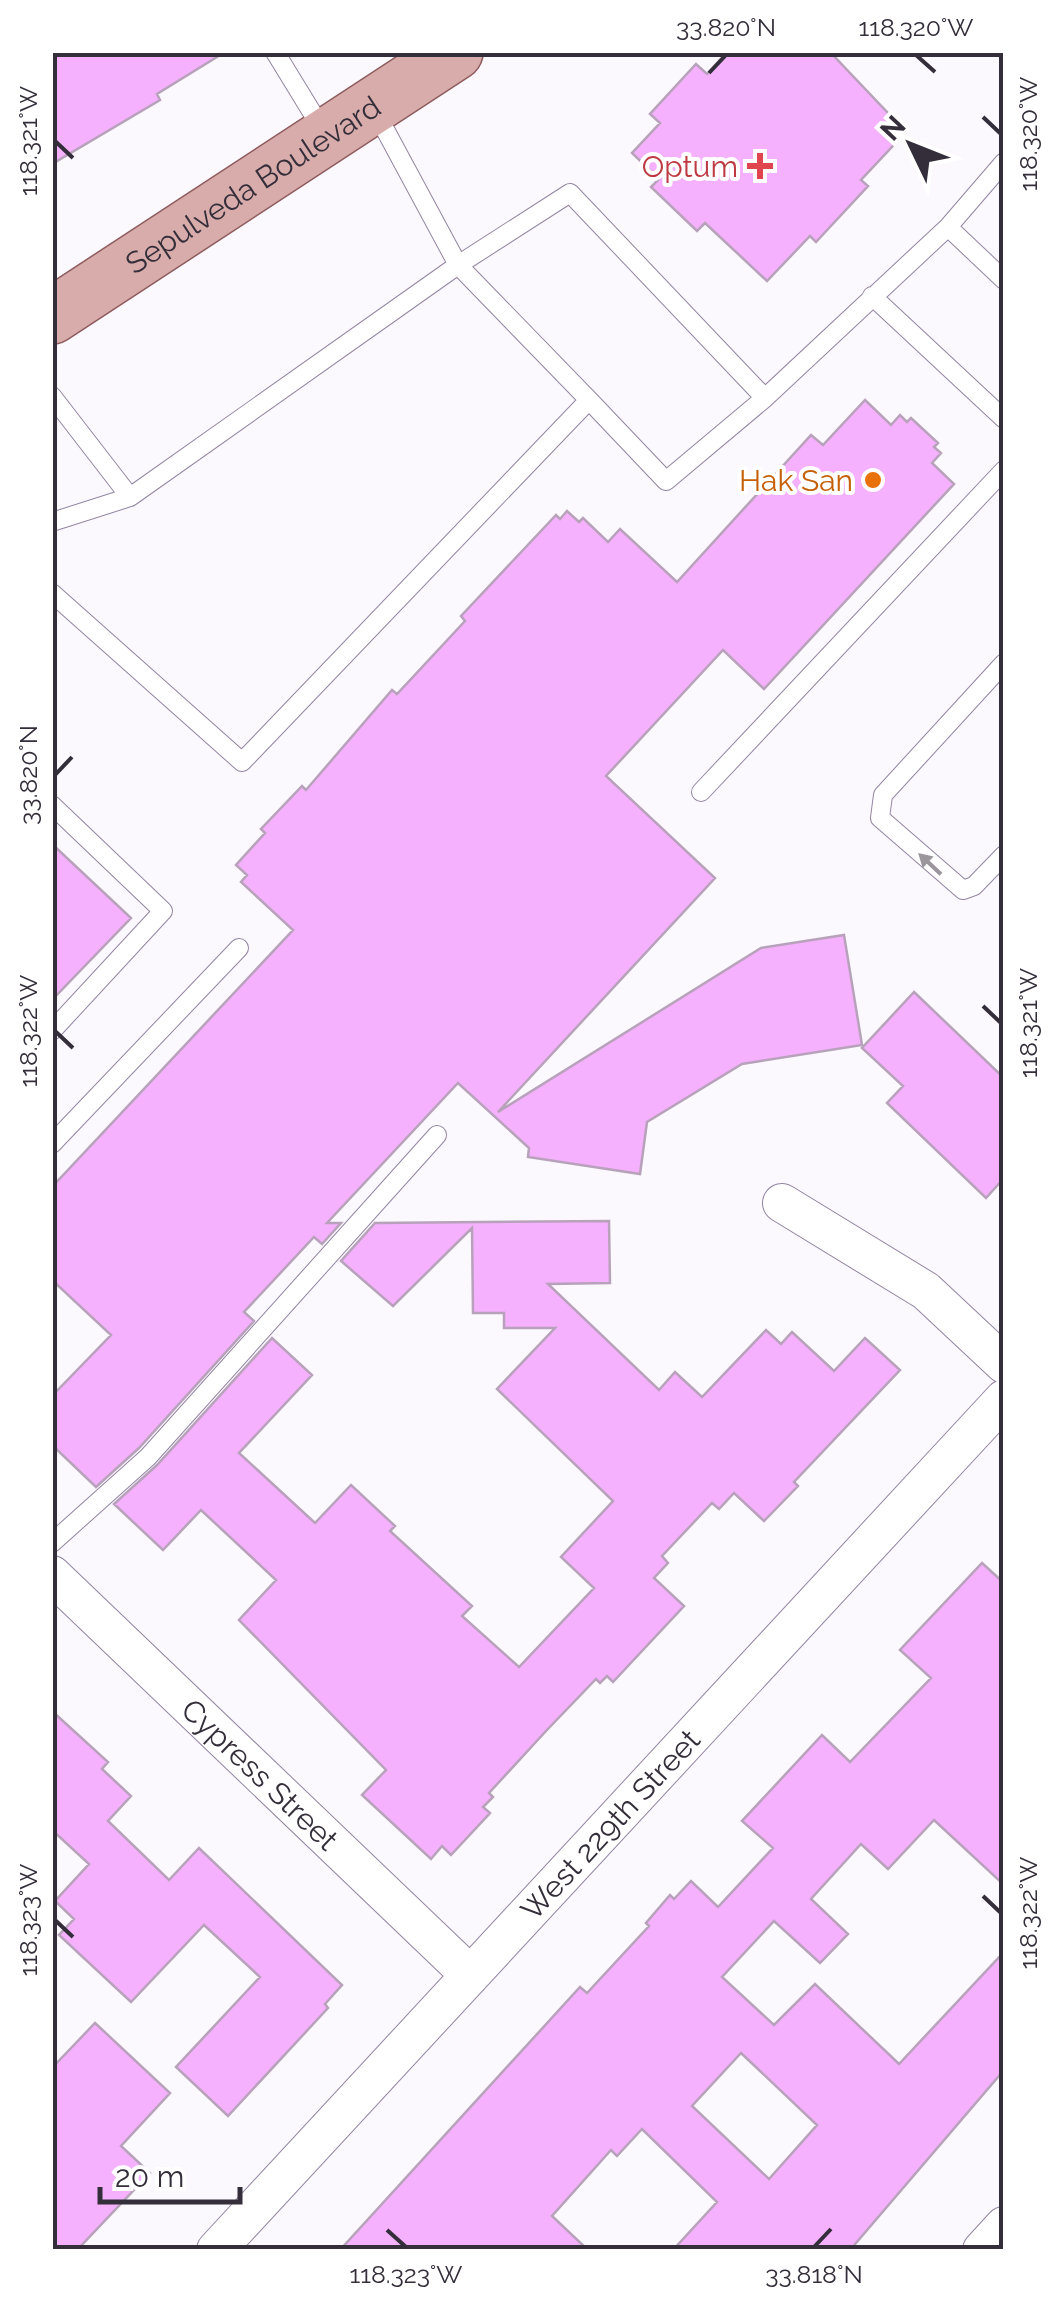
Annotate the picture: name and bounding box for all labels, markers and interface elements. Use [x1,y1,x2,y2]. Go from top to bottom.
text: 33.820°N [676,12,776,42]
text: 118.320°W [859,12,973,42]
text: 118.320°W [1013,77,1043,191]
text: 118.321°W [13,86,43,196]
street label: Sepulveda Boulevard [119,88,387,281]
north arrow [861,95,961,195]
text: N [874,109,912,147]
place label: Optum [642,149,738,184]
marker: Optum [747,153,773,179]
place label: Hak San [739,463,853,498]
marker: Hak San [862,469,884,491]
text: 33.820°N [13,725,43,825]
one-way arrow [918,853,942,876]
text: 118.321°W [1013,968,1043,1078]
text: 118.322°W [13,975,43,1087]
street label: Cypress Street [175,1691,346,1857]
street label: West 229th Street [513,1722,707,1927]
text: 118.322°W [1013,1857,1043,1969]
text: 118.323°W [13,1864,43,1976]
scale bar [100,2142,240,2204]
text: 20 m [115,2159,184,2194]
text: 118.323°W [350,2259,462,2289]
text: 33.818°N [765,2259,863,2289]

